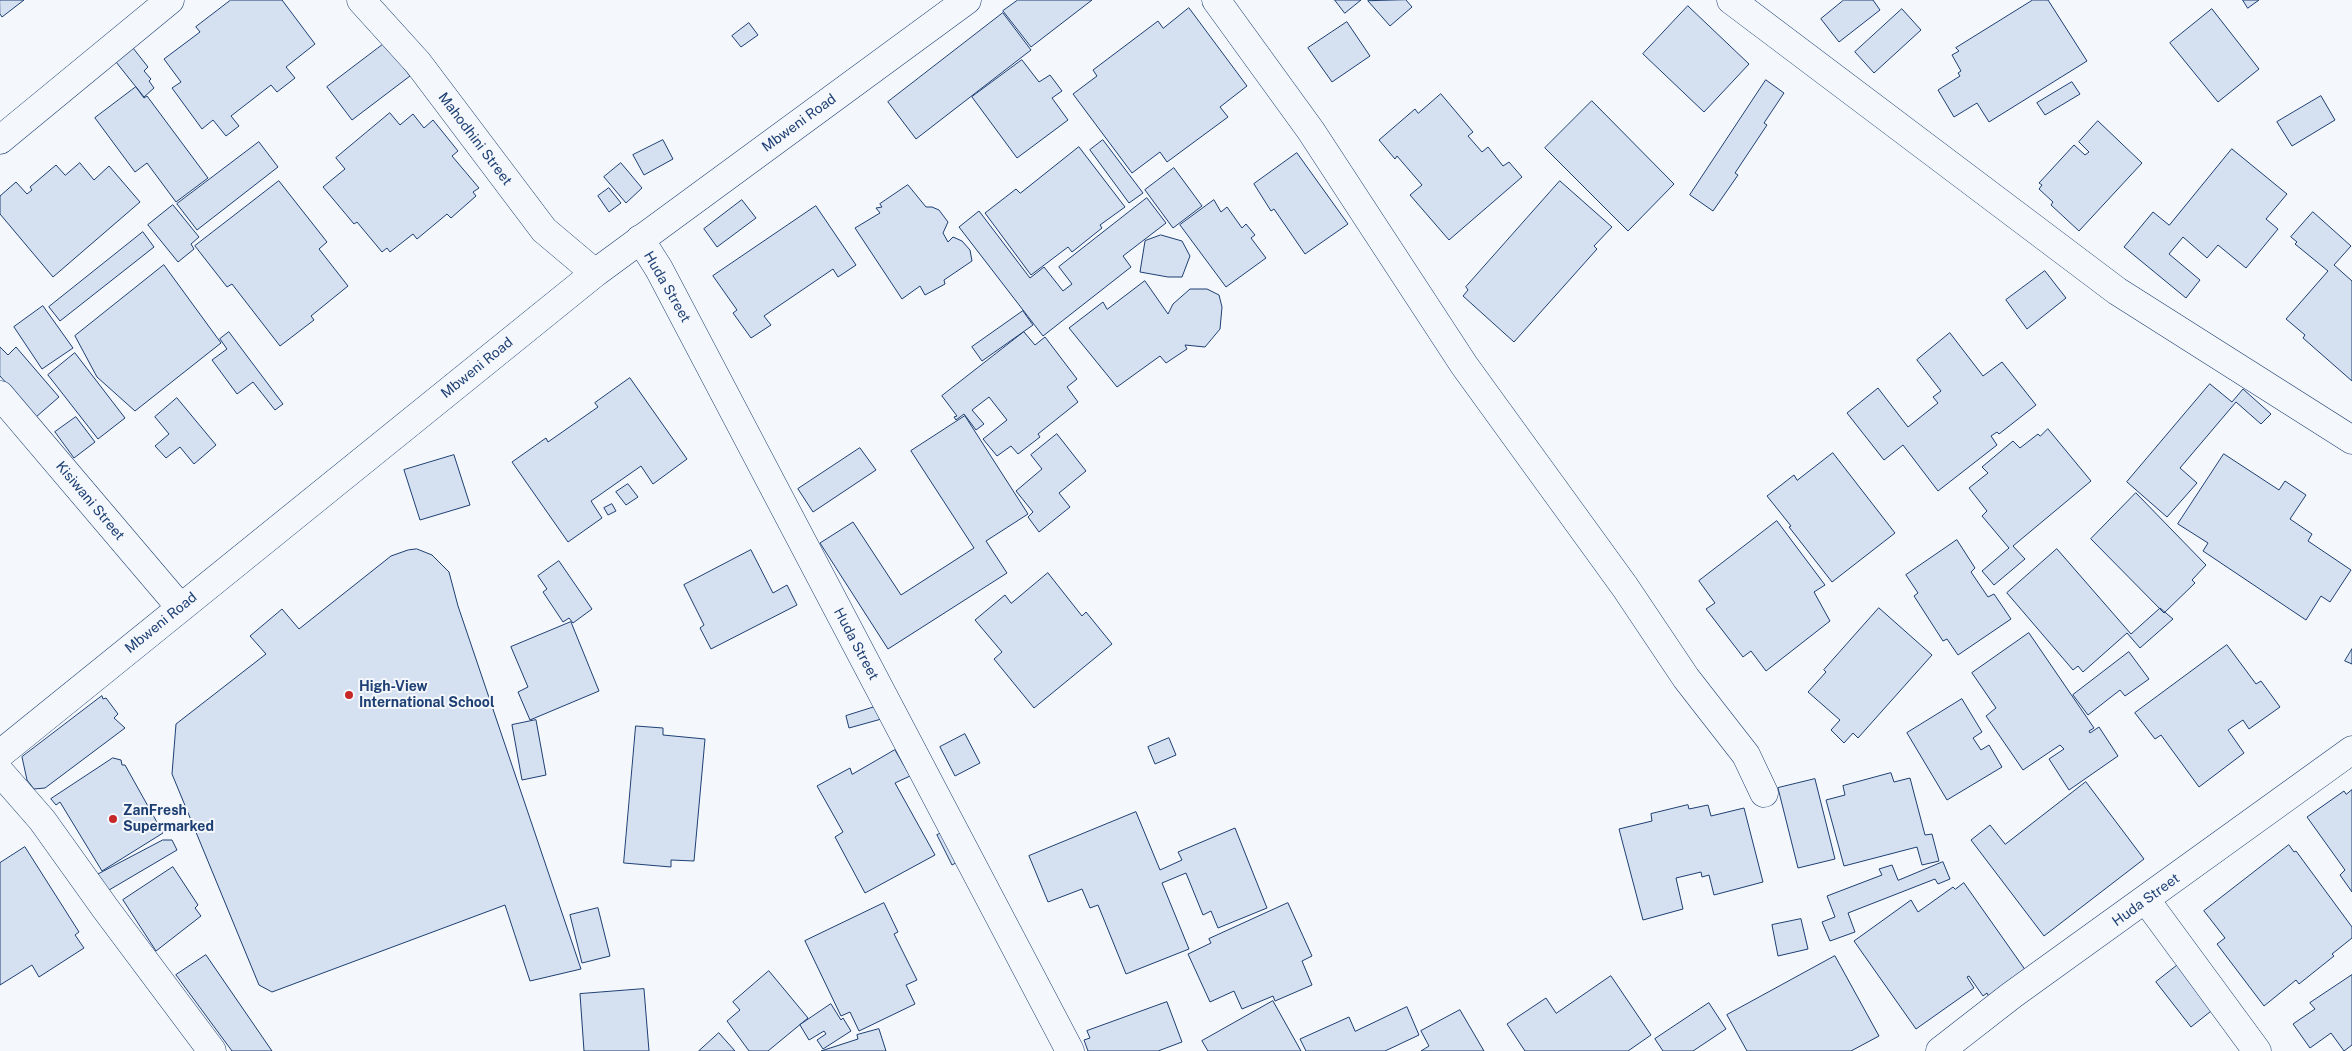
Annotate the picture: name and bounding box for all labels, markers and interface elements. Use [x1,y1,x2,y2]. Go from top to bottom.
street label: Mahodhini Street [435,89,515,189]
street label: Mbweni Road [759,91,839,155]
street label: Huda Street [640,248,694,326]
street label: Mbweni Road [438,334,516,402]
street label: Kisiwani Street [52,458,128,544]
street label: Mbweni Road [122,589,200,657]
street label: Huda Street [830,605,882,683]
place label: High-View International School [359,679,495,712]
marker: High-View International School [343,689,355,701]
place label: ZanFresh Supermarked [123,803,214,836]
marker: ZanFresh Supermarked [107,813,119,825]
street label: Huda Street [2109,870,2183,930]

